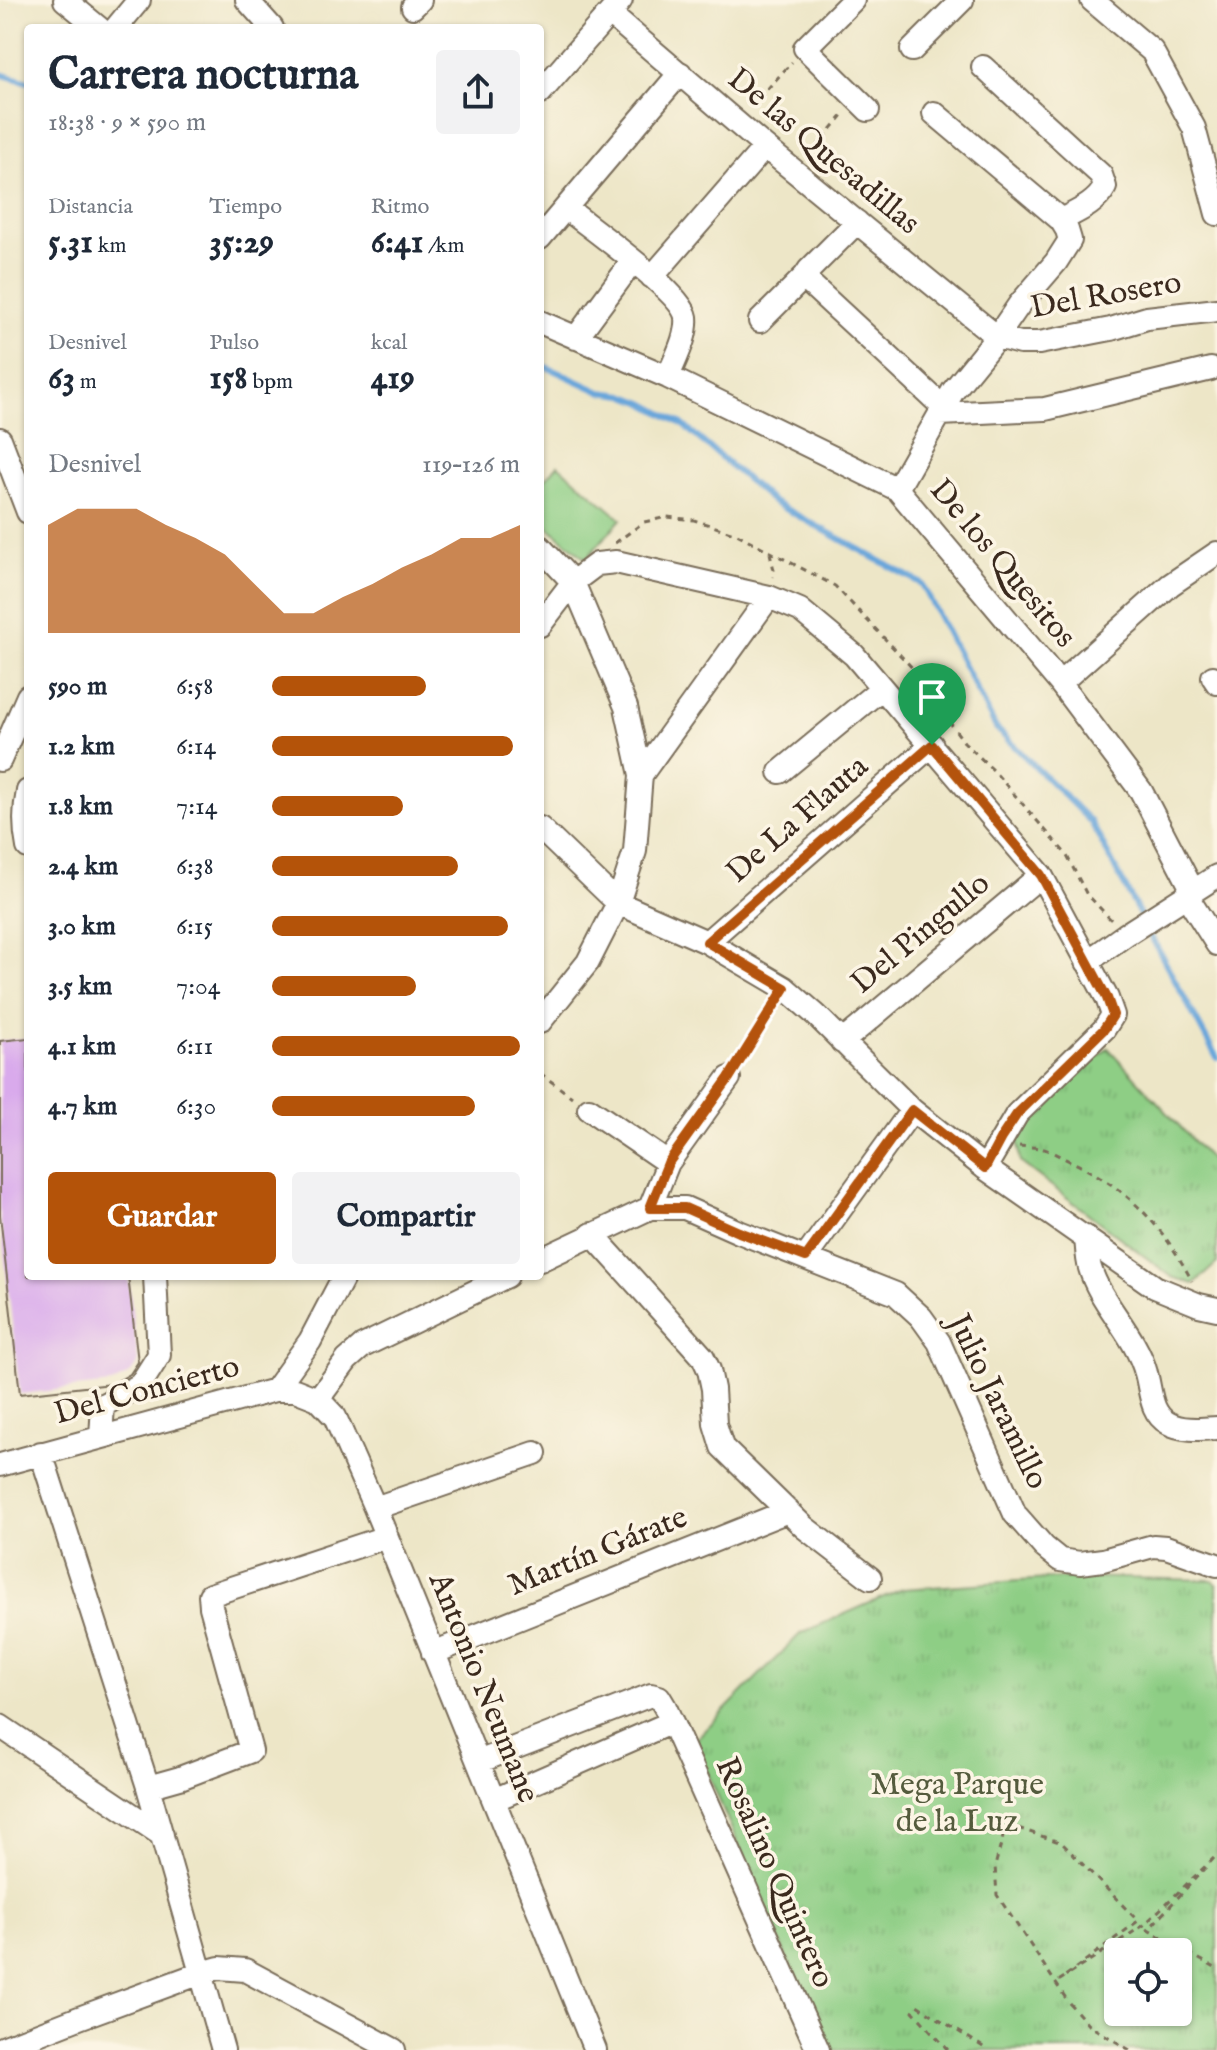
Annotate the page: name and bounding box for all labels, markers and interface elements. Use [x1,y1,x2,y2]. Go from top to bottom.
text: Carrera nocturna [48,48,358,104]
button: share [436,50,520,134]
street label: De las Quesadillas [718,59,928,245]
text: 18:38 · 9 × 590 m [48,106,206,139]
text: Distancia [48,193,133,221]
text: Tiempo [209,193,282,221]
text: Ritmo [371,193,429,221]
text: 5.31 [48,221,93,264]
text: 35:29 [209,221,274,264]
text: 6:41 [371,221,423,264]
text: km [93,232,127,260]
text: /km [423,232,464,260]
street label: Del Rosero [1027,263,1185,329]
text: Desnivel [48,329,127,357]
text: Pulso [209,329,259,357]
text: kcal [371,329,407,357]
text: 63 [48,357,75,400]
text: 158 [209,357,248,400]
text: 419 [371,357,415,400]
text: m [75,368,97,396]
text: bpm [248,368,293,396]
text: Desnivel [48,448,141,481]
text: 119–126 m [422,448,520,481]
street label: De los Quesitos [919,471,1085,657]
pin [898,663,966,745]
text: 590 m [48,670,107,703]
text: 6:58 [176,670,213,703]
icon: arrive [910,675,954,719]
text: 1.2 km [48,730,115,763]
text: 6:14 [176,730,216,763]
street label: De La Flauta [718,747,878,893]
text: 1.8 km [48,790,113,823]
text: 7:14 [176,790,217,823]
text: 2.4 km [48,850,118,883]
text: 6:38 [176,850,214,883]
street label: Del Pingullo [843,864,999,1004]
text: 3.0 km [48,910,116,943]
text: 6:15 [176,910,213,943]
text: 3.5 km [48,970,112,1003]
text: 7:04 [176,970,221,1003]
text: 4.1 km [48,1030,116,1063]
text: 6:11 [176,1030,213,1063]
text: 4.7 km [48,1090,117,1123]
text: 6:30 [176,1090,216,1123]
button: Guardar [48,1172,276,1264]
button: Compartir [292,1172,520,1264]
street label: Julio Jaramillo [936,1305,1057,1496]
street label: Del Concierto [50,1347,244,1435]
street label: Martín Gárate [502,1497,694,1607]
street label: Antonio Neumane [418,1566,548,1809]
street label: Rosalino Quintero [705,1751,843,1995]
park label: Mega Parque de la Luz [870,1765,1044,1843]
map controls [1104,1938,1192,2026]
button: locate [1104,1938,1192,2026]

